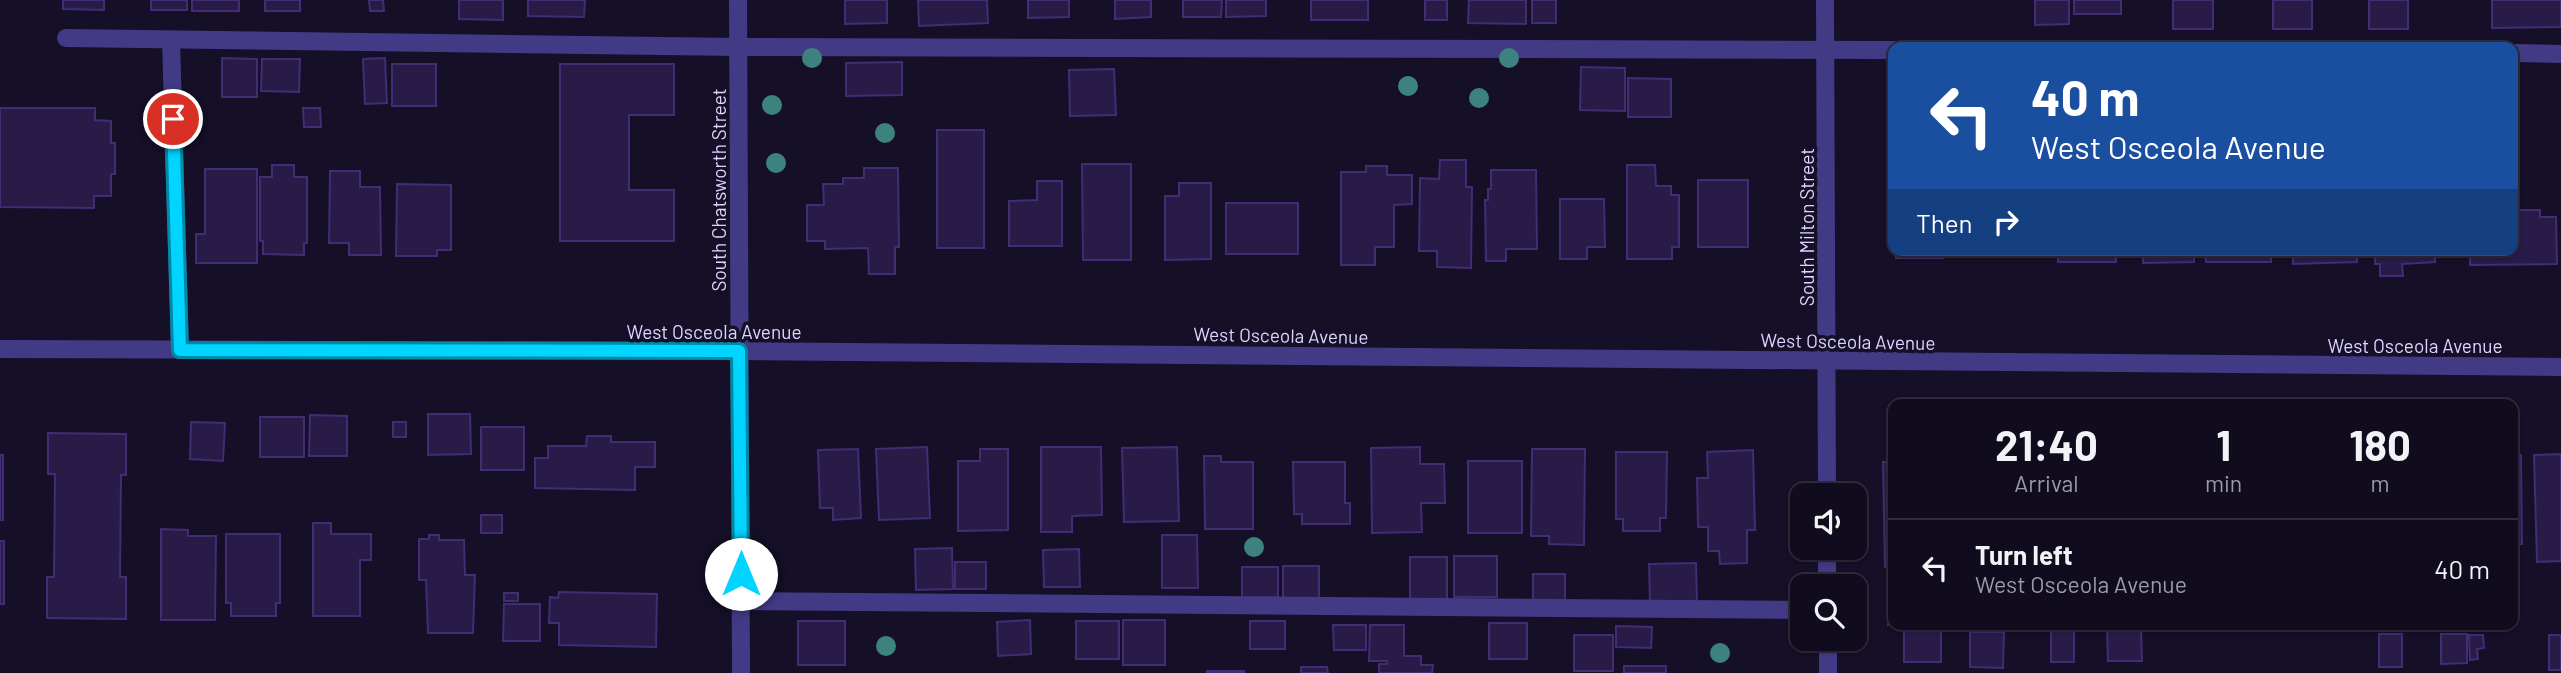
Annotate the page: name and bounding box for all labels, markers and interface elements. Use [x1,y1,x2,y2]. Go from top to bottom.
text: 40 m [2031,67,2139,126]
icon: left [1916,70,2007,161]
street label: South Chatsworth Street [707,88,730,292]
pin [143,89,203,149]
icon: arrive [154,100,192,138]
text: West Osceola Avenue [2031,127,2326,165]
street label: South Milton Street [1795,148,1818,306]
icon: right [1987,203,2025,241]
text: Then [1916,207,1973,238]
street label: West Osceola Avenue [626,320,802,343]
street label: West Osceola Avenue [1193,322,1369,348]
street label: West Osceola Avenue [1760,328,1936,354]
street label: West Osceola Avenue [2327,334,2503,357]
text: 21:40 [1995,419,2098,469]
text: 1 [2216,419,2231,469]
text: 180 [2349,419,2411,469]
text: Arrival [2014,469,2079,497]
text: min [2205,469,2242,497]
text: m [2371,469,2390,497]
map controls [1790,483,1867,651]
button: sound [1790,483,1867,560]
position arrow [704,537,778,611]
text: Turn left [1975,539,2073,570]
icon: left [1916,549,1954,587]
text: 40 m [2434,553,2490,584]
text: West Osceola Avenue [1975,570,2187,598]
button: search [1790,574,1867,651]

